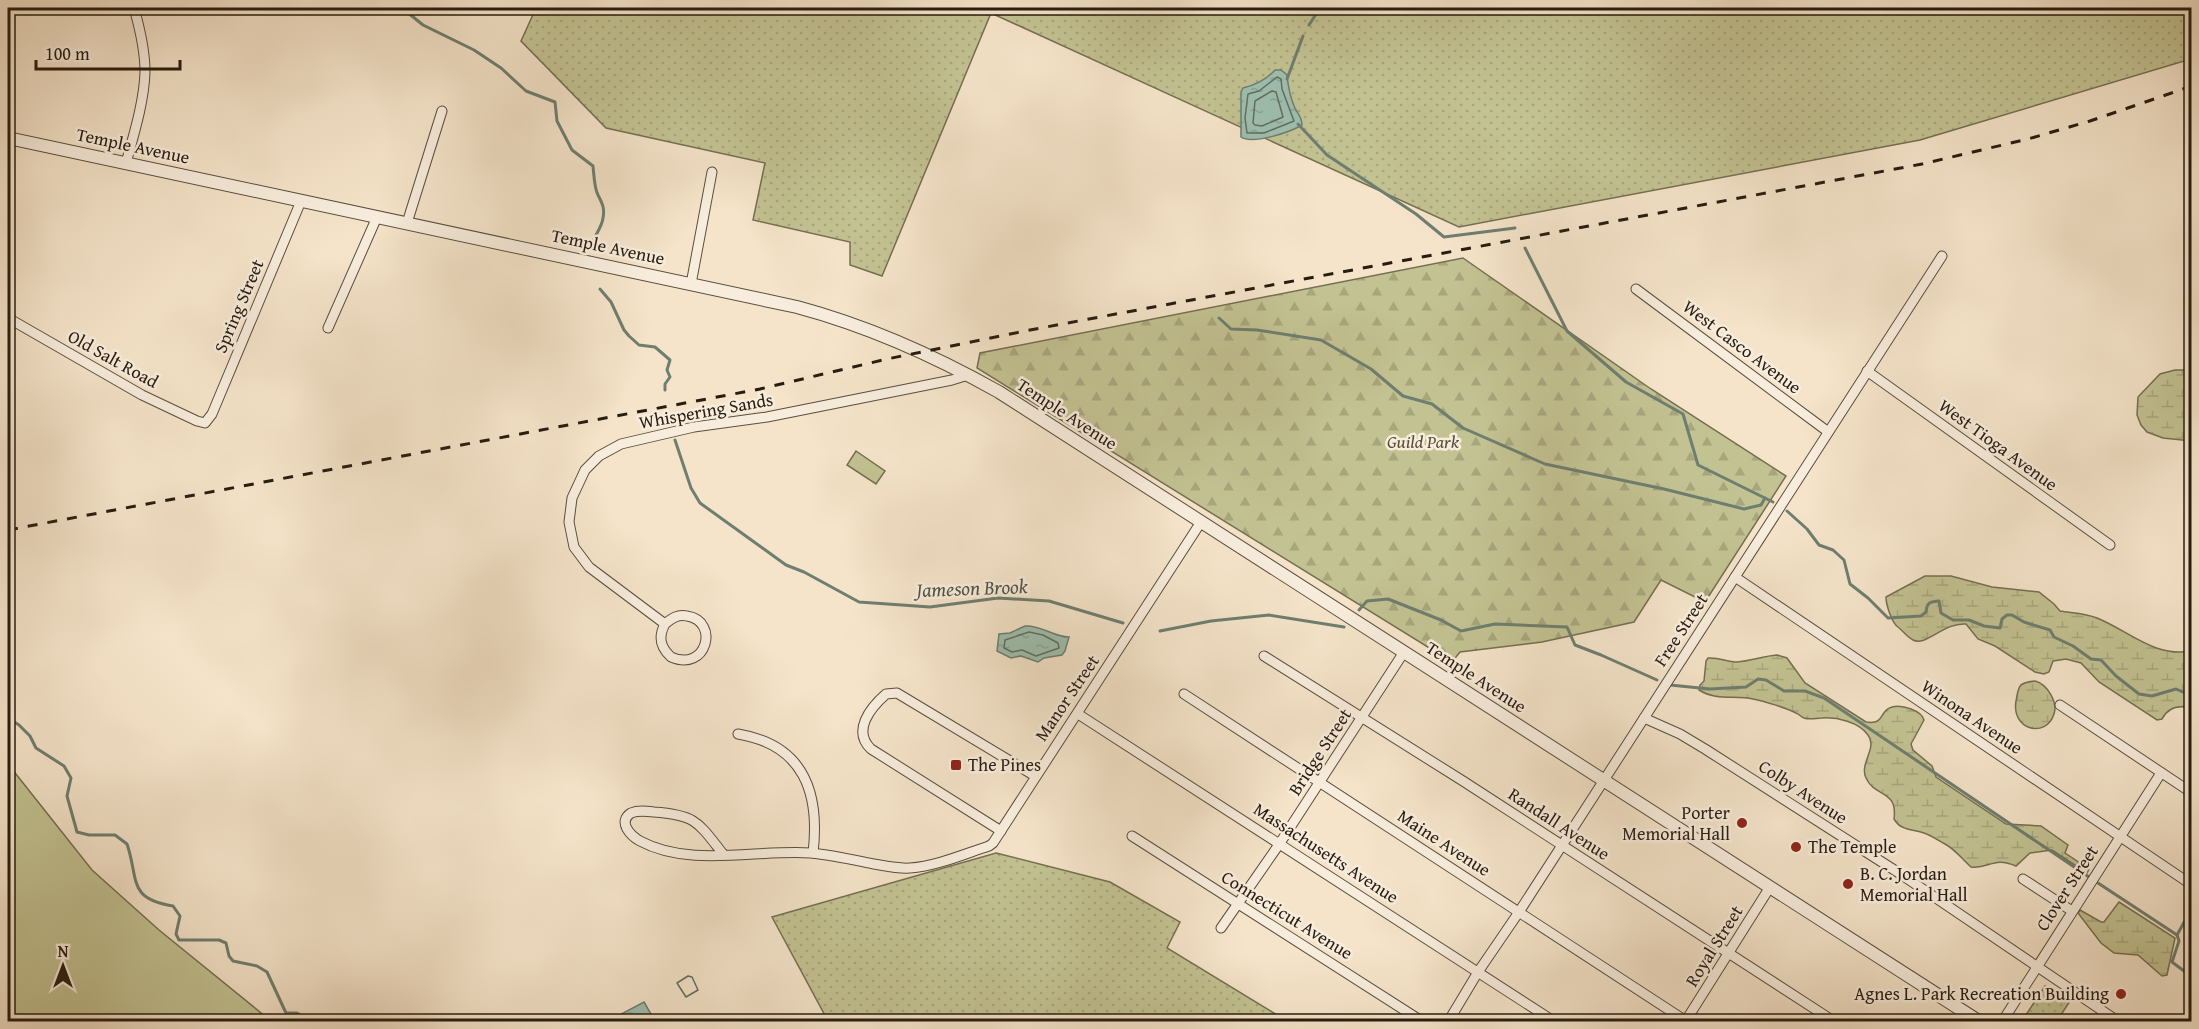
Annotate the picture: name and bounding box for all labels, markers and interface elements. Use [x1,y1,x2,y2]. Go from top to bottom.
scale bar [36,33,180,71]
text: 100 m [45,40,90,67]
street label: Temple Avenue [74,120,192,171]
street label: Temple Avenue [549,221,667,272]
street label: Spring Street [207,254,271,357]
street label: West Casco Avenue [1677,293,1807,400]
street label: Old Salt Road [63,323,164,395]
street label: Temple Avenue [1012,371,1123,456]
street label: Whispering Sands [637,385,775,436]
street label: West Tioga Avenue [1933,392,2063,497]
park label: Guild Park [1387,428,1460,455]
water label: Jameson Brook [913,571,1029,604]
street label: Free Street [1647,587,1715,672]
street label: Temple Avenue [1421,634,1532,719]
street label: Manor Street [1028,648,1106,747]
street label: Winona Avenue [1916,673,2029,761]
street label: Bridge Street [1281,702,1358,801]
place label: The Pines [968,751,1041,778]
street label: Colby Avenue [1753,753,1853,831]
marker: The Pines [949,758,963,772]
street label: Randall Avenue [1503,781,1615,867]
street label: Massachusetts Avenue [1248,795,1404,910]
place label: Porter Memorial Hall [1622,799,1731,847]
street label: Maine Avenue [1392,802,1496,883]
marker: Porter Memorial Hall [1735,816,1749,830]
place label: The Temple [1808,833,1896,860]
street label: Clover Street [2029,839,2105,936]
marker: The Temple [1789,840,1803,854]
place label: B. C. Jordan Memorial Hall [1860,860,1968,908]
street label: Connecticut Avenue [1216,863,1358,966]
marker: B. C. Jordan Memorial Hall [1841,877,1855,891]
street label: Royal Street [1678,899,1750,992]
north arrow [33,936,93,996]
text: N [58,939,69,963]
place label: Agnes L. Park Recreation Building [1854,980,2109,1007]
marker: Agnes L. Park Recreation Building [2114,987,2128,1001]

